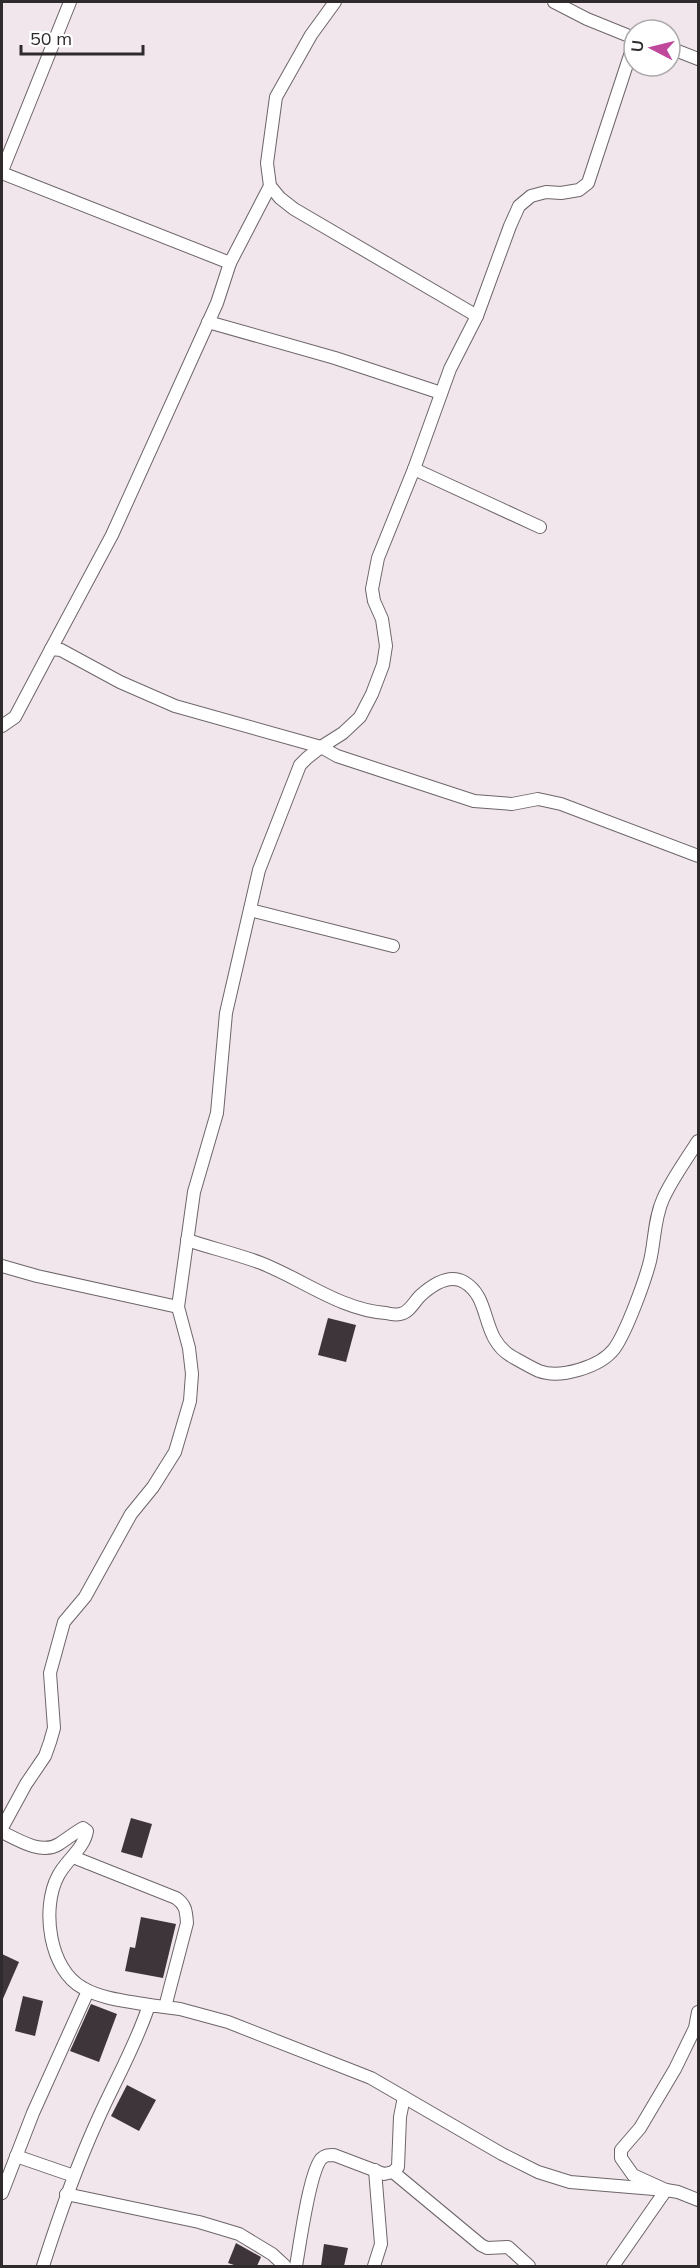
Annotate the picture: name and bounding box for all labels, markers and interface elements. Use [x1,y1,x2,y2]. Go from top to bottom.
scale bar [21,18,142,56]
north arrow [622,18,682,78]
text: 50 m [30,27,72,50]
text: U [626,39,648,53]

